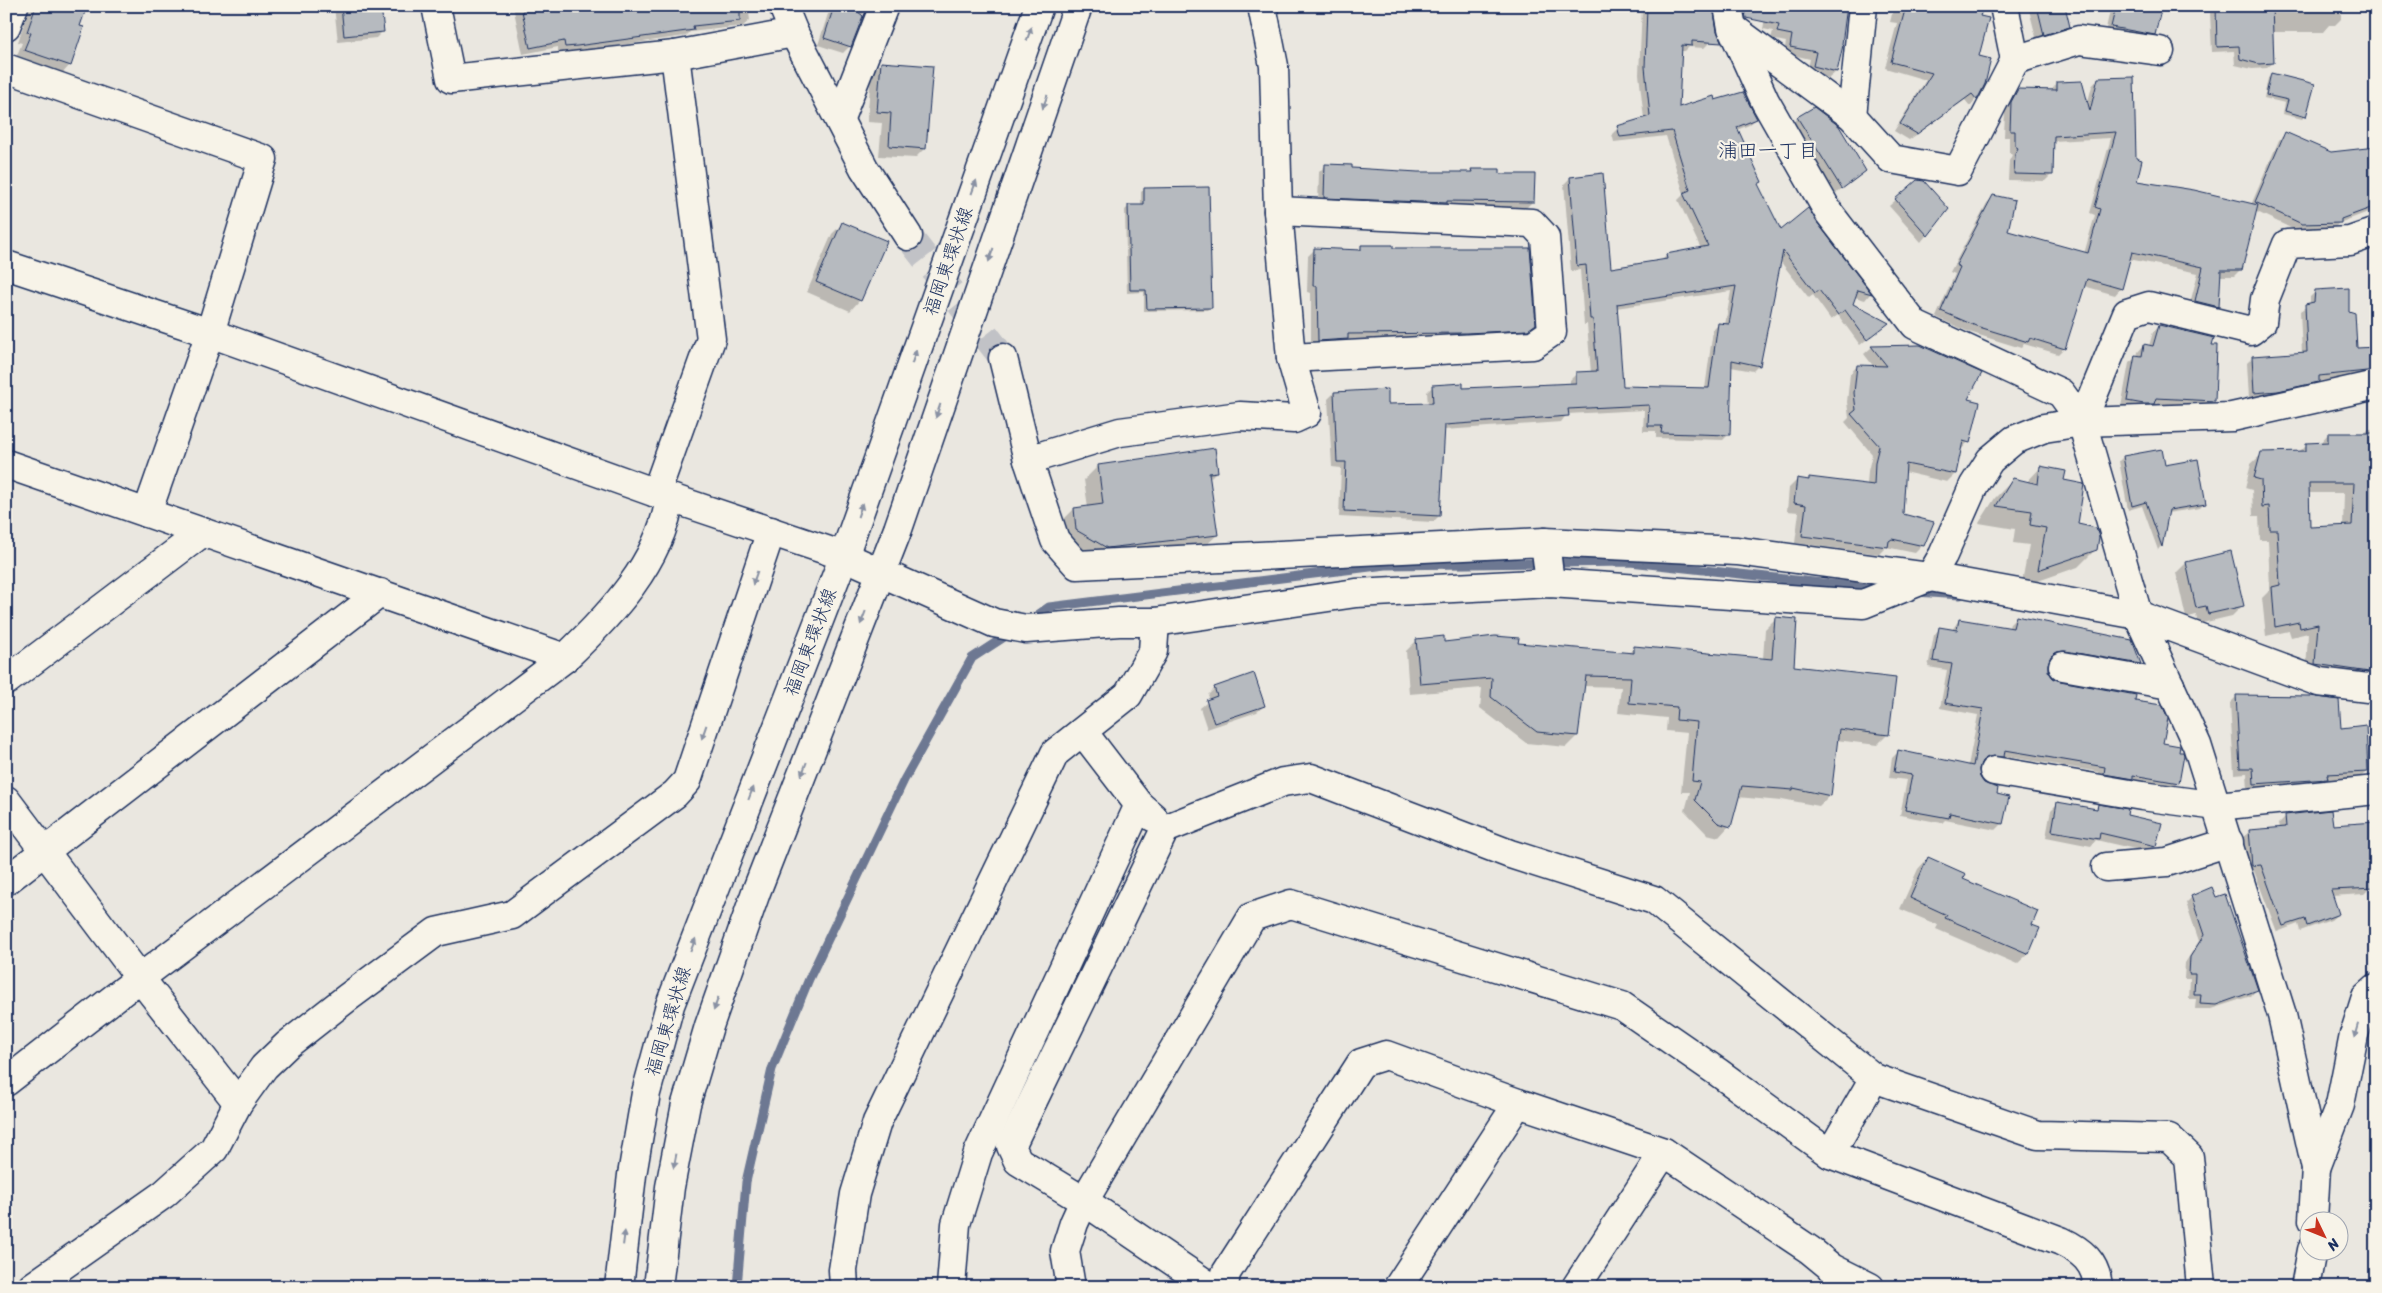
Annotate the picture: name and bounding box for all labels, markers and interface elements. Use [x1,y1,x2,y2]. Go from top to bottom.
one-way arrow [1025,26,1033,41]
one-way arrow [1040,95,1048,110]
district label: 浦田一丁目 [1718,133,1818,168]
one-way arrow [970,179,978,194]
street label: 福岡東環状線 [914,202,982,320]
one-way arrow [987,248,994,263]
one-way arrow [911,349,918,364]
one-way arrow [934,404,942,419]
one-way arrow [857,502,865,517]
one-way arrow [751,570,758,585]
street label: 福岡東環状線 [774,583,846,701]
one-way arrow [859,611,867,626]
one-way arrow [699,724,707,739]
one-way arrow [800,762,808,777]
one-way arrow [747,785,755,800]
one-way arrow [689,937,697,952]
street label: 福岡東環状線 [636,962,700,1080]
one-way arrow [712,997,720,1012]
one-way arrow [2351,1023,2359,1038]
one-way arrow [671,1154,679,1169]
north arrow [2300,1210,2350,1260]
one-way arrow [620,1230,628,1246]
text: N [2320,1232,2346,1257]

